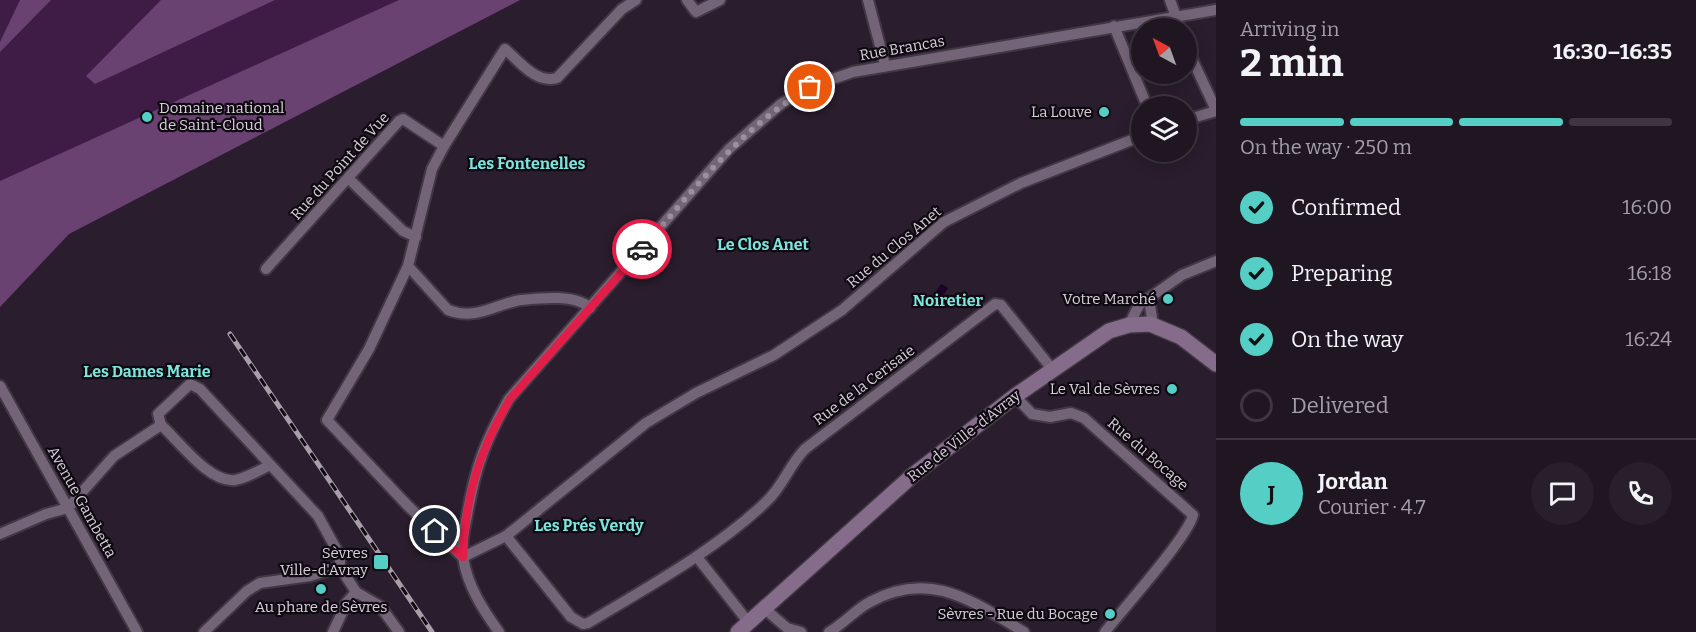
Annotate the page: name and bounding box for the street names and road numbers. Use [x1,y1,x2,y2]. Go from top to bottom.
street label: Rue Brancas [858,32,946,64]
street label: Rue du Point de Vue [287,109,393,223]
street label: Rue du Clos Anet [843,202,945,292]
street label: Rue de la Cerisaie [810,341,918,429]
street label: Rue de Ville-d'Avray [904,386,1024,486]
street label: Rue du Bocage [1104,414,1192,494]
street label: Avenue Gambetta [44,443,120,561]

